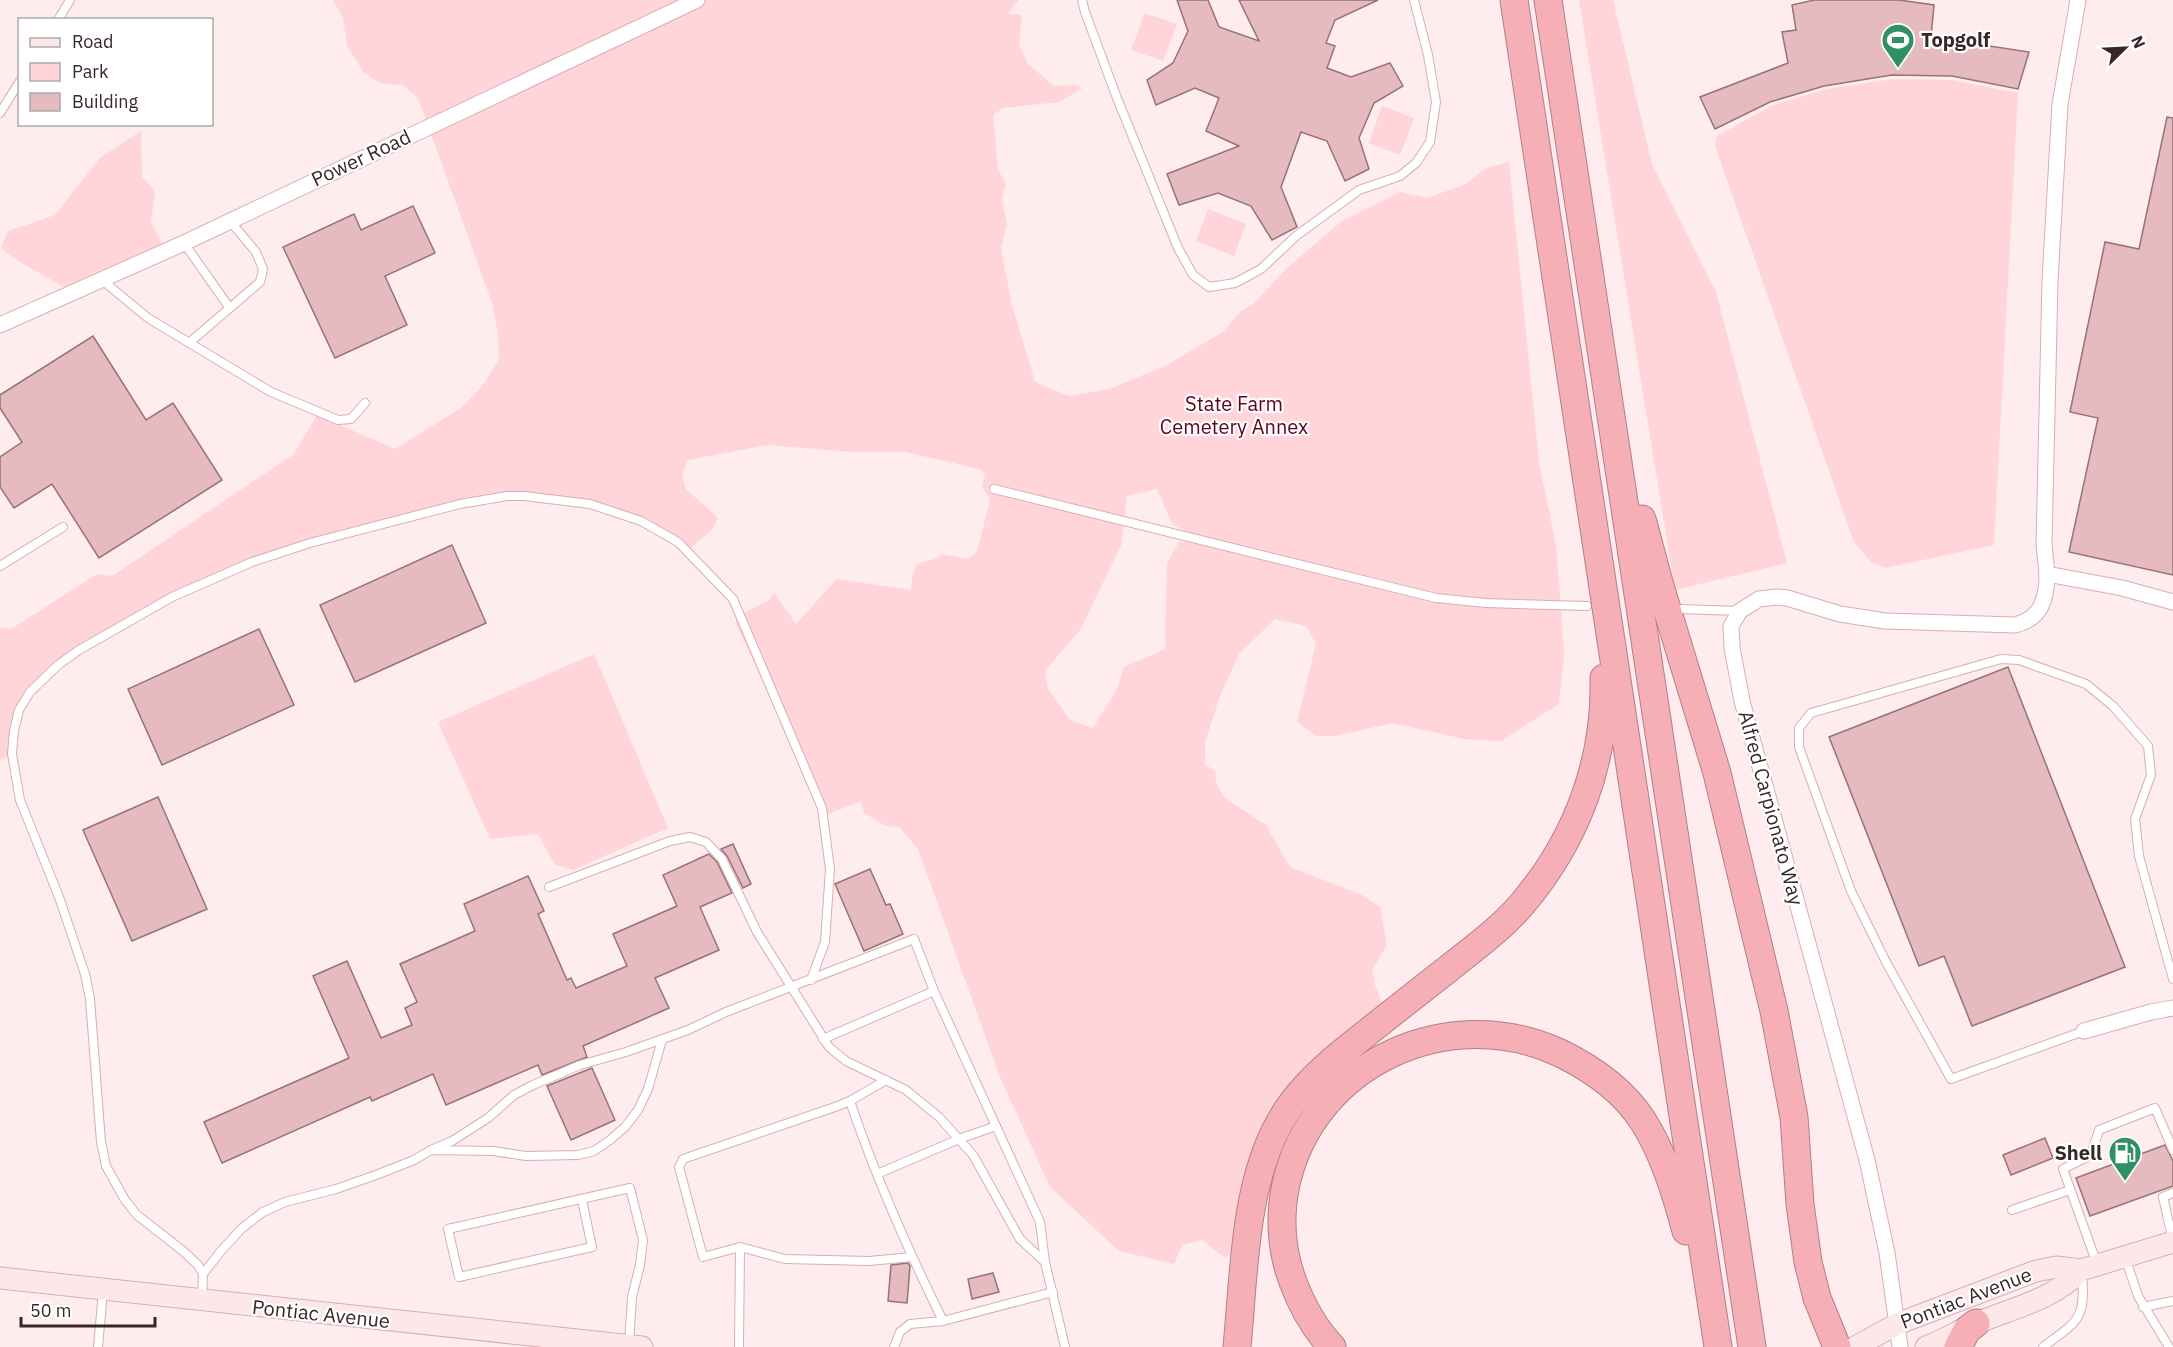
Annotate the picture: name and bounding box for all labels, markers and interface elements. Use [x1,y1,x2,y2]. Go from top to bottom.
legend [18,18,213,126]
north arrow [2095,18,2155,78]
sports icon: Topgolf [1880,22,1916,69]
place label: Topgolf [1921,26,1990,53]
text: Road [72,30,113,53]
text: N [2127,33,2150,51]
text: Park [72,60,109,83]
text: Building [72,90,139,113]
street label: Power Road [307,123,415,192]
park label: State Farm Cemetery Annex [1160,390,1308,440]
street label: Alfred Carpionato Way [1732,707,1810,908]
fuel station icon: Shell [2107,1135,2143,1182]
place label: Shell [2054,1139,2102,1166]
street label: Pontiac Avenue [1896,1260,2035,1335]
scale bar [21,1290,154,1328]
street label: Pontiac Avenue [251,1293,391,1334]
text: 50 m [30,1299,72,1322]

